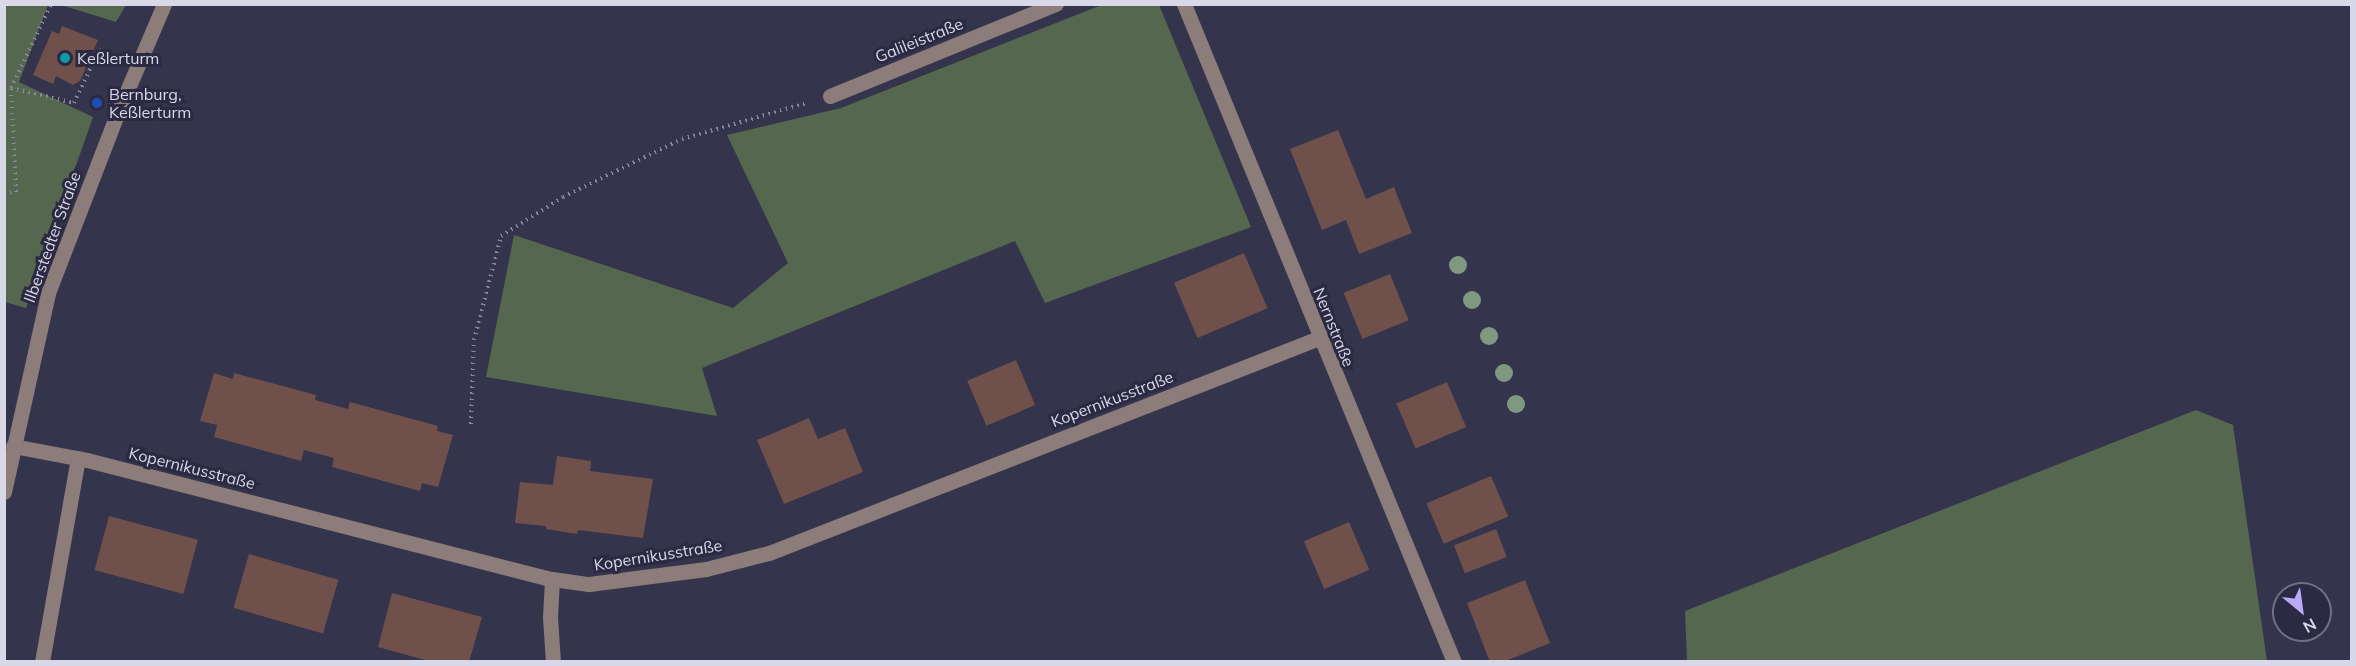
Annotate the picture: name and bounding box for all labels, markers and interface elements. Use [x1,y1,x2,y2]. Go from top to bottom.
street label: Galileistraße [872,14,966,66]
place label: Keßlerturm [77,48,159,68]
marker: Keßlerturm [58,51,72,65]
place label: Bernburg, Keßlerturm [109,84,191,122]
marker: Bernburg, Keßlerturm [90,96,104,110]
street label: Ilberstedter Straße [19,169,85,305]
street label: Nernstraße [1309,285,1359,369]
street label: Kopernikusstraße [1048,367,1176,431]
street label: Kopernikusstraße [127,443,257,493]
street label: Kopernikusstraße [593,535,723,575]
north arrow [2272,582,2332,642]
text: N [2300,614,2320,638]

